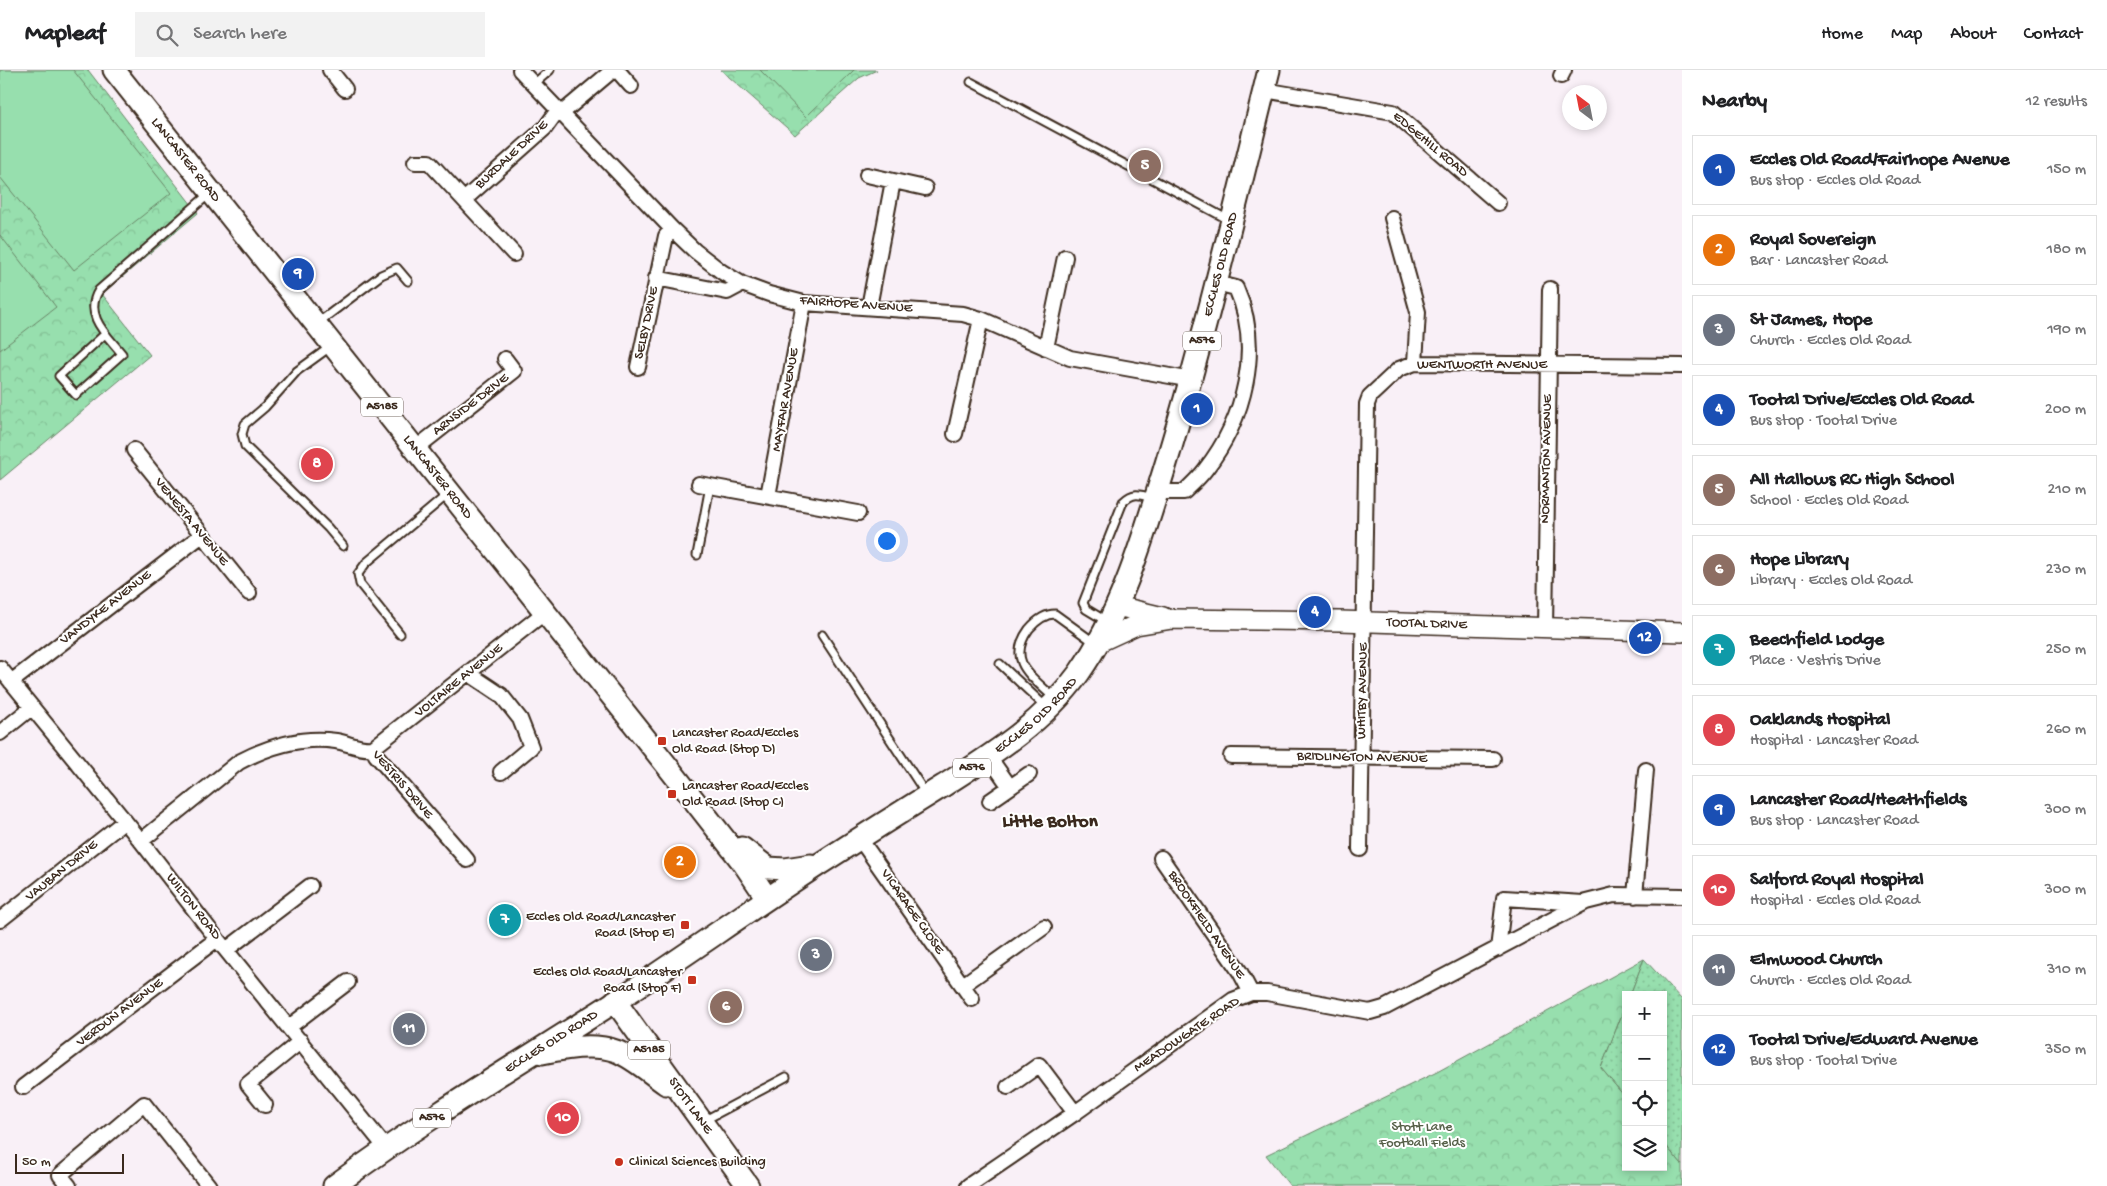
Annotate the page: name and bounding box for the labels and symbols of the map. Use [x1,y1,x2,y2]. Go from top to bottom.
north arrow [1562,85,1607,130]
street label: EDGEHILL ROAD [1389,108,1472,182]
street label: LANCASTER ROAD [147,114,225,206]
street label: BURDALE DRIVE [471,116,553,194]
pin: 5 [1129,147,1161,185]
street label: ECCLES OLD ROAD [1199,210,1242,318]
pin: 9 [282,255,314,293]
street label: SELBY DRIVE [631,284,663,361]
street label: FAIRHOPE AVENUE [798,293,914,318]
road number: A576 [1183,332,1221,350]
street label: MAYFAIR AVENUE [769,346,804,453]
street label: WENTWORTH AVENUE [1417,357,1548,374]
street label: ARNSIDE DRIVE [429,369,514,440]
pin: 1 [1181,390,1213,428]
street label: NORMANTON AVENUE [1537,393,1557,524]
road number: A5185 [361,398,403,417]
street label: LANCASTER ROAD [399,432,477,523]
pin: 8 [301,445,333,483]
street label: VENESTA AVENUE [150,474,233,571]
your location [874,528,900,554]
street label: VANDYKE AVENUE [56,566,156,650]
pin: 4 [1299,593,1331,631]
street label: TOOTAL DRIVE [1385,614,1469,634]
pin: 12 [1629,619,1661,657]
street label: VOLTAIRE AVENUE [411,639,507,722]
street label: WHITBY AVENUE [1354,641,1372,739]
street label: ECCLES OLD ROAD [991,673,1082,758]
place label: Lancaster Road/Eccles Old Road (Stop D) [672,725,799,758]
marker: Lancaster Road/Eccles Old Road (Stop D) [656,735,668,747]
street label: VESTRIS DRIVE [367,747,437,824]
street label: BRIDLINGTON AVENUE [1296,748,1429,768]
road number: A576 [953,758,991,778]
place label: Lancaster Road/Eccles Old Road (Stop C) [682,778,809,811]
marker: Lancaster Road/Eccles Old Road (Stop C) [666,788,678,800]
district label: Little Bolton [1002,811,1099,834]
street label: VAUBAN DRIVE [22,836,103,906]
pin: 2 [664,843,696,881]
street label: VICARAGE CLOSE [876,865,948,959]
street label: BROOKFIELD AVENUE [1163,867,1249,983]
street label: WILTON ROAD [162,870,225,944]
pin: 7 [489,901,521,939]
place label: Eccles Old Road/Lancaster Road (Stop E) [526,909,676,942]
marker: Eccles Old Road/Lancaster Road (Stop E) [679,919,691,931]
pin: 3 [800,936,832,974]
place label: Eccles Old Road/Lancaster Road (Stop F) [533,964,683,997]
street label: VERDUN AVENUE [72,974,168,1052]
marker: Eccles Old Road/Lancaster Road (Stop F) [686,974,698,986]
pin: 6 [710,988,742,1026]
street label: MEADOWGATE ROAD [1131,993,1244,1077]
street label: ECCLES OLD ROAD [502,1006,602,1077]
pin: 11 [393,1010,425,1048]
road number: A5185 [628,1040,670,1060]
street label: STOTT LANE [664,1074,717,1138]
pin: 10 [547,1099,579,1137]
road number: A576 [413,1108,451,1128]
park label: Stott Lane Football Fields [1378,1119,1466,1152]
scale bar [15,1151,124,1174]
place label: Clinical Sciences Building [629,1154,766,1171]
marker: Clinical Sciences Building [613,1156,625,1168]

